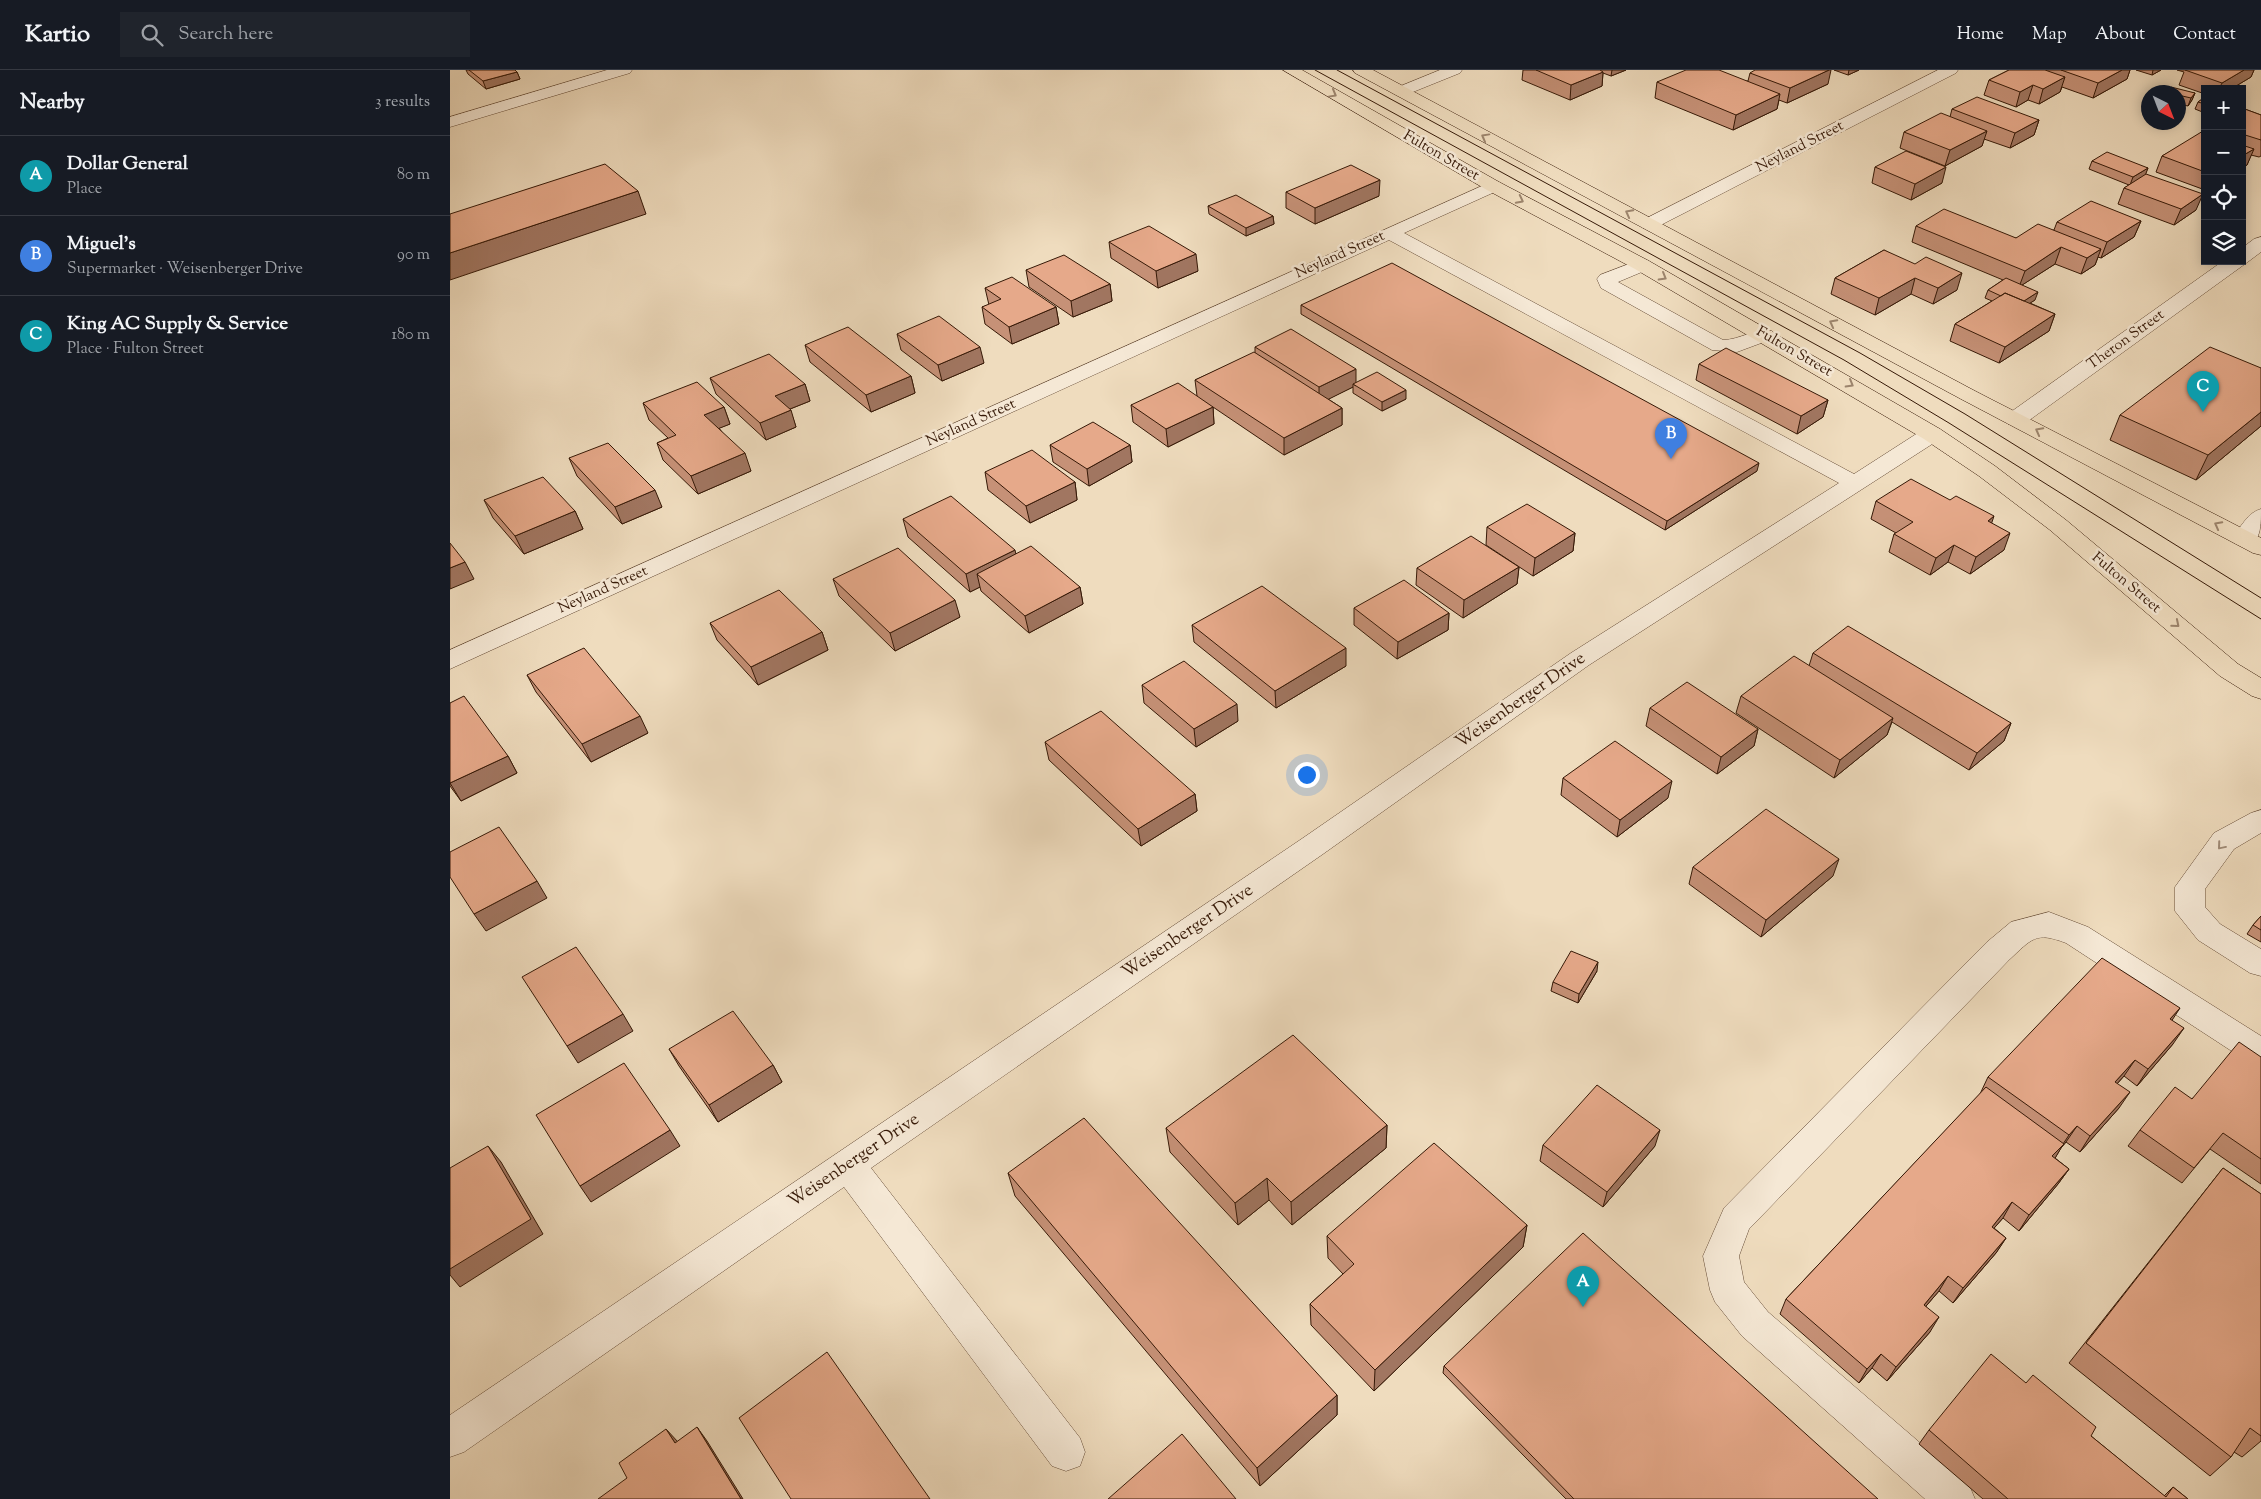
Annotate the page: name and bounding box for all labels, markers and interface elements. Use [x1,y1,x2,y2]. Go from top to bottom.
search box [120,12,470,57]
text: Kartio [25,18,90,52]
icon: search [138,21,166,49]
text: Search here [178,21,273,48]
text: Home [1957,22,2004,48]
text: Map [2032,22,2067,48]
text: About [2095,22,2145,48]
text: Contact [2173,22,2236,48]
north arrow [2141,85,2186,130]
map controls [2201,85,2246,265]
button: + [2201,85,2246,130]
text: Nearby [20,88,85,118]
one-way arrow [1328,88,1337,98]
text: 3 results [375,91,430,114]
street label: Neyland Street [1752,116,1848,178]
street label: Fulton Street [1399,126,1483,186]
button: − [2201,130,2246,175]
one-way arrow [1481,133,1490,143]
text: Dollar General [67,151,188,178]
text: A [30,164,43,187]
text: 80 m [397,164,430,187]
button: locate [2201,175,2246,220]
text: Place [67,178,102,201]
one-way arrow [1515,194,1524,204]
one-way arrow [1625,209,1634,219]
button: layers [2201,220,2246,265]
street label: Neyland Street [1292,226,1388,284]
text: Miguel's [67,231,136,258]
text: B [31,244,41,267]
text: 90 m [397,244,430,267]
text: Supermarket · Weisenberger Drive [67,258,303,281]
one-way arrow [1658,271,1667,281]
street label: Theron Street [2083,305,2169,375]
text: King AC Supply & Service [67,311,288,338]
one-way arrow [1830,319,1839,329]
street label: Fulton Street [1752,322,1836,382]
text: C [30,324,42,347]
text: 180 m [391,324,430,347]
text: Place · Fulton Street [67,338,204,361]
pin: C [2187,371,2219,412]
one-way arrow [1844,378,1853,388]
street label: Neyland Street [923,394,1019,452]
pin: B [1655,418,1687,459]
one-way arrow [2035,427,2044,437]
one-way arrow [2214,521,2223,531]
street label: Fulton Street [2087,548,2165,618]
street label: Neyland Street [555,561,651,619]
one-way arrow [2170,619,2179,628]
street label: Weisenberger Drive [1451,646,1591,756]
your location [1294,762,1320,788]
one-way arrow [2217,841,2226,850]
street label: Weisenberger Drive [1117,878,1259,986]
street label: Weisenberger Drive [783,1107,925,1215]
pin: A [1567,1266,1599,1307]

